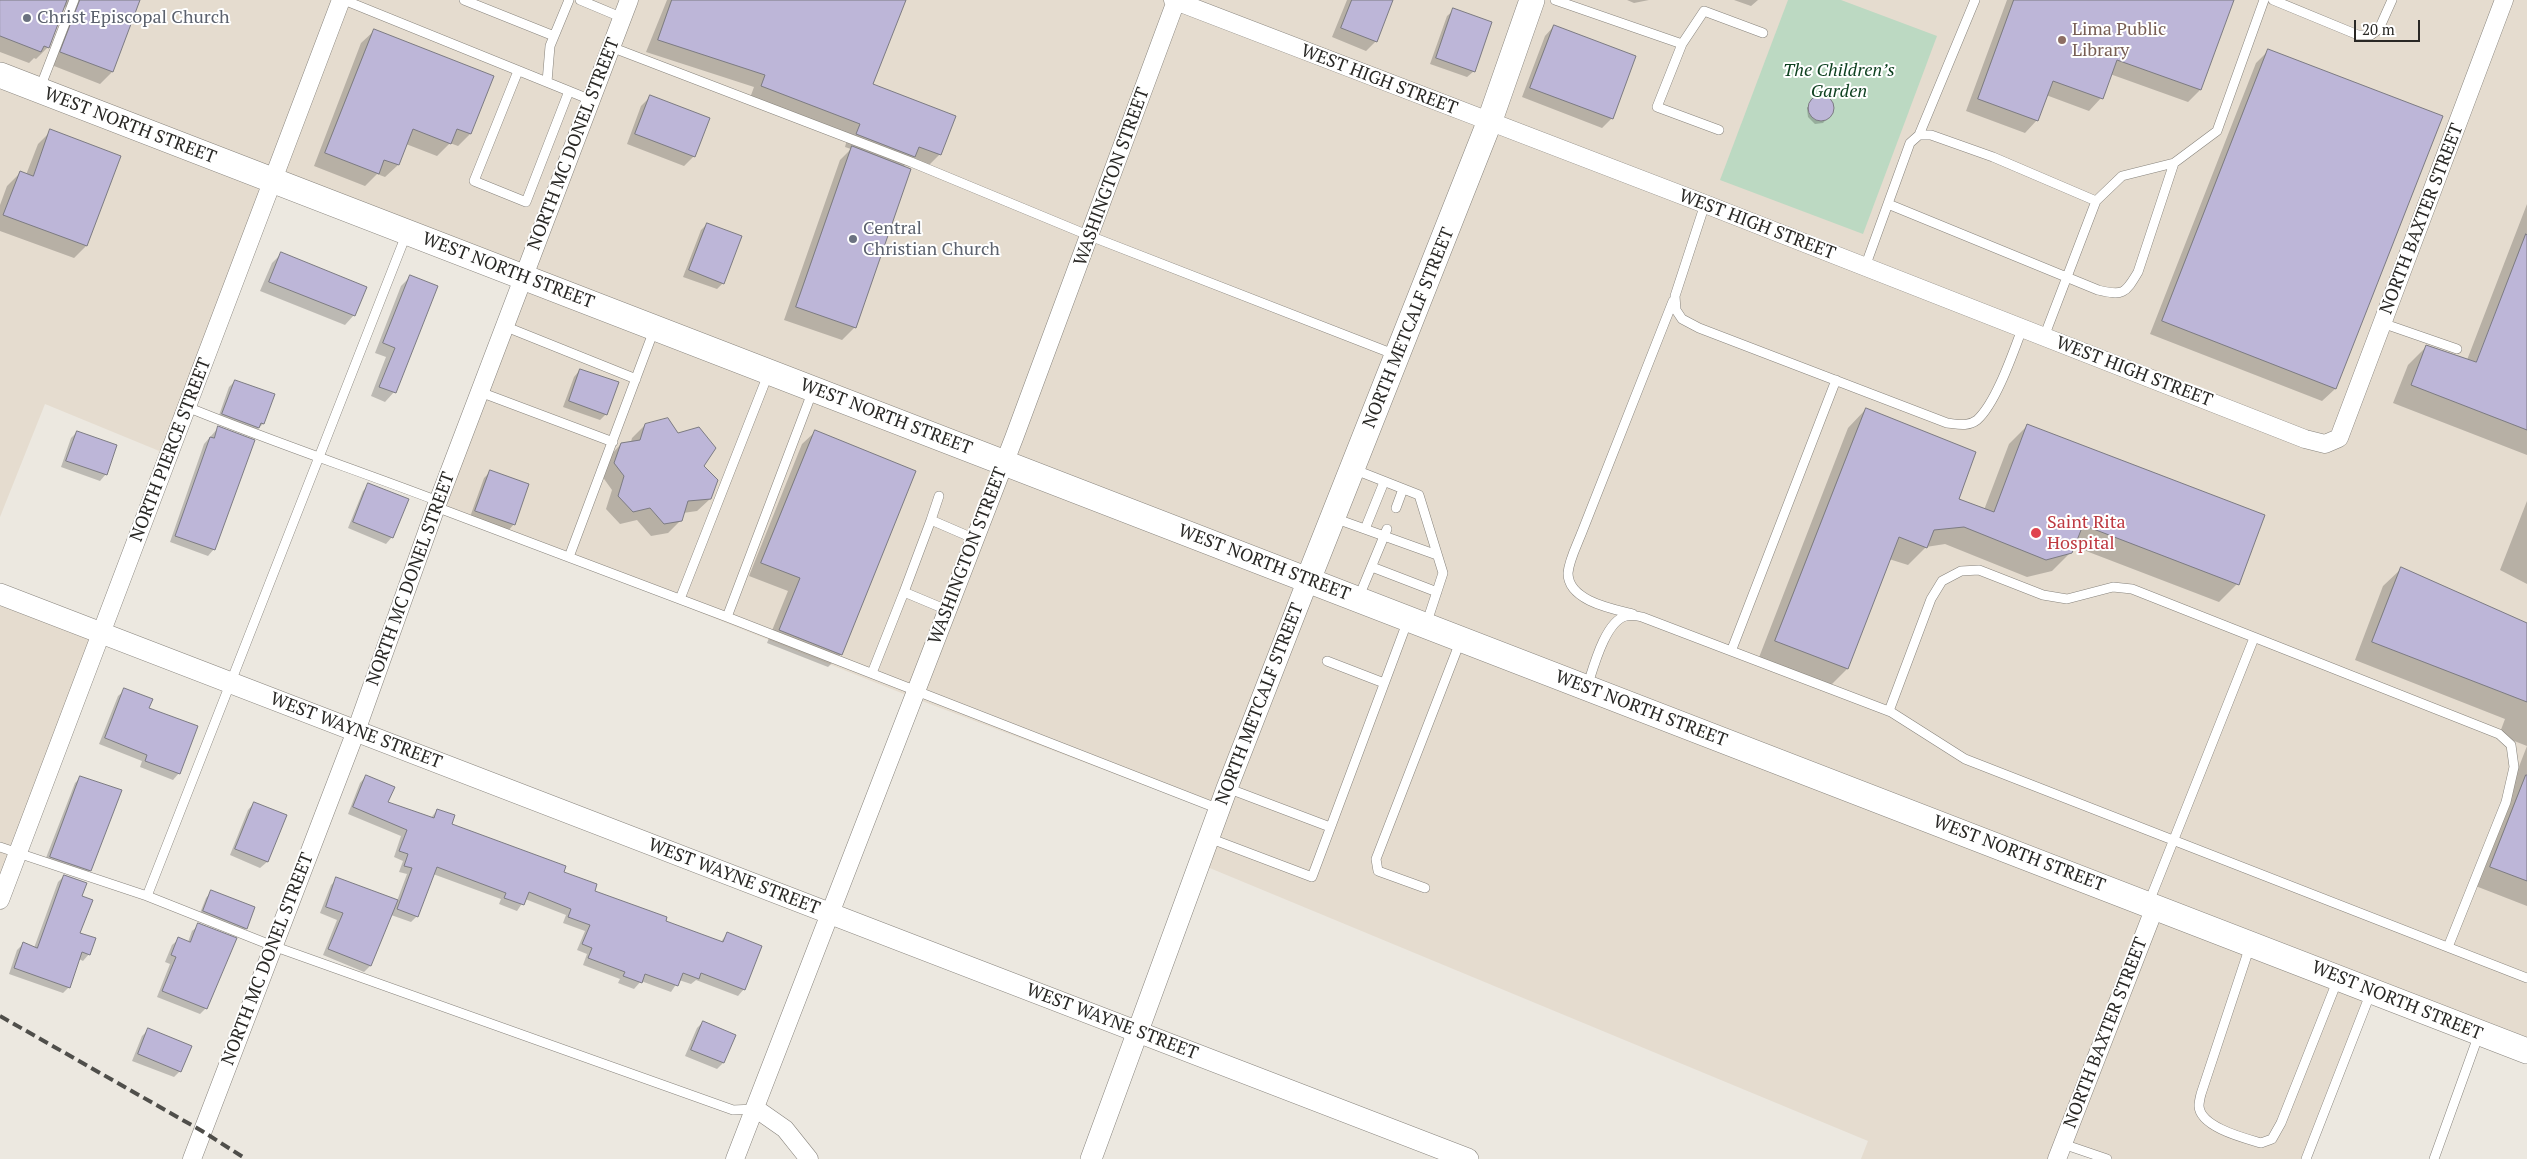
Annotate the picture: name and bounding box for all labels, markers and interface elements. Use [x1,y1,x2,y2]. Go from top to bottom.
place label: Christ Episcopal Church [37,7,230,29]
scale bar [2357,10,2423,42]
marker: Christ Episcopal Church [21,12,33,24]
place label: Lima Public Library [2072,19,2166,62]
text: 20 m [2362,19,2395,39]
marker: Lima Public Library [2056,34,2068,46]
street label: NORTH MC DONEL STREET [523,35,625,253]
street label: WEST HIGH STREET [1298,40,1460,120]
park label: The Children’s Garden [1783,60,1895,102]
street label: WEST NORTH STREET [41,83,219,169]
street label: WASHINGTON STREET [1070,85,1154,269]
street label: NORTH BAXTER STREET [2376,121,2468,317]
street label: WEST HIGH STREET [1676,185,1838,265]
place label: Central Christian Church [863,218,1000,260]
street label: NORTH METCALF STREET [1359,225,1459,431]
street label: WEST NORTH STREET [419,228,597,314]
marker: Central Christian Church [847,233,859,245]
street label: WEST HIGH STREET [2053,332,2215,412]
street label: NORTH PIERCE STREET [126,355,216,545]
street label: WEST NORTH STREET [797,374,975,460]
street label: WASHINGTON STREET [924,464,1012,648]
street label: NORTH MC DONEL STREET [362,469,460,689]
place label: Saint Rita Hospital [2047,512,2126,554]
street label: WEST NORTH STREET [1175,520,1353,606]
marker: Saint Rita Hospital [2029,526,2043,540]
street label: NORTH METCALF STREET [1212,600,1308,808]
street label: WEST NORTH STREET [1552,666,1730,752]
street label: WEST WAYNE STREET [267,688,445,774]
street label: WEST NORTH STREET [1930,811,2108,897]
street label: WEST WAYNE STREET [645,834,823,920]
street label: NORTH MC DONEL STREET [217,850,319,1068]
street label: NORTH BAXTER STREET [2060,935,2152,1131]
street label: WEST NORTH STREET [2308,957,2486,1045]
street label: WEST WAYNE STREET [1023,979,1201,1065]

